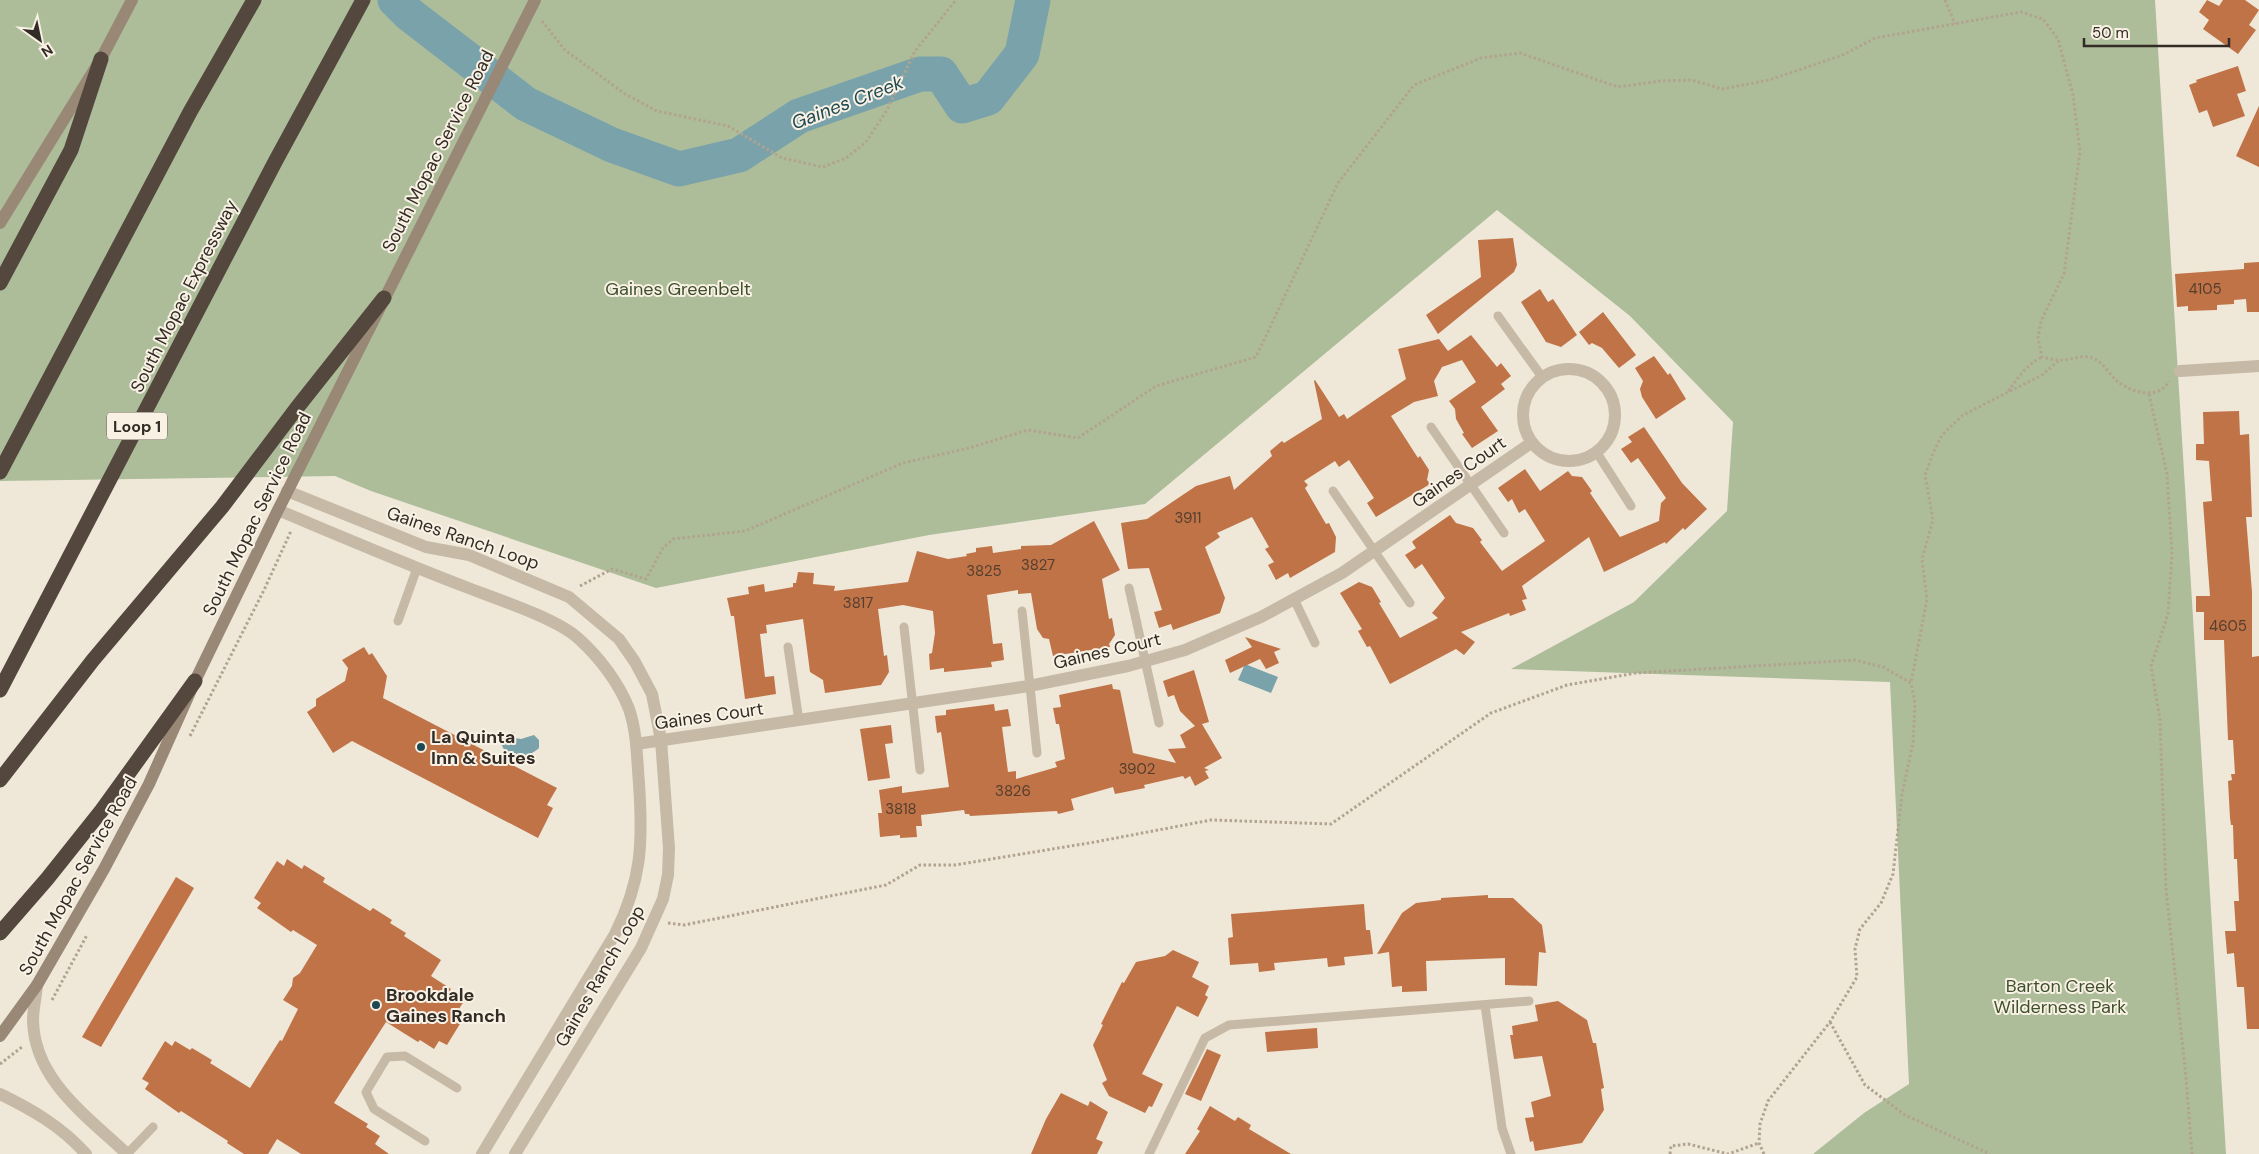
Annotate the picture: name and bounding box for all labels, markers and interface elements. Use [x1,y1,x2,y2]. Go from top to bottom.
north arrow [15,15,65,65]
scale bar [2084,15,2229,47]
text: 50 m [2092,23,2129,43]
text: N [38,41,56,61]
street label: South Mopac Service Road [376,46,500,256]
water label: Gaines Creek [788,70,907,135]
street label: South Mopac Expressway [125,196,243,396]
park label: Gaines Greenbelt [605,277,751,301]
house number: 4105 [2188,279,2222,299]
street label: South Mopac Service Road [197,408,317,620]
road number: Loop 1 [107,412,167,440]
street label: Gaines Court [1407,431,1511,513]
street label: Gaines Ranch Loop [384,501,542,575]
house number: 3911 [1175,508,1201,528]
house number: 3827 [1021,555,1055,575]
house number: 3825 [966,561,1002,581]
house number: 3817 [843,593,873,613]
house number: 4605 [2209,616,2247,636]
street label: Gaines Court [1051,627,1163,675]
street label: Gaines Court [653,696,765,736]
place label: La Quinta Inn & Suites [431,725,536,770]
marker: La Quinta Inn & Suites [415,741,427,753]
house number: 3902 [1119,759,1155,779]
street label: South Mopac Service Road [13,772,143,980]
house number: 3826 [995,781,1031,801]
house number: 3818 [885,799,917,819]
street label: Gaines Ranch Loop [550,901,650,1051]
park label: Barton Creek Wilderness Park [1994,974,2126,1019]
place label: Brookdale Gaines Ranch [386,983,506,1028]
marker: Brookdale Gaines Ranch [370,999,382,1011]

